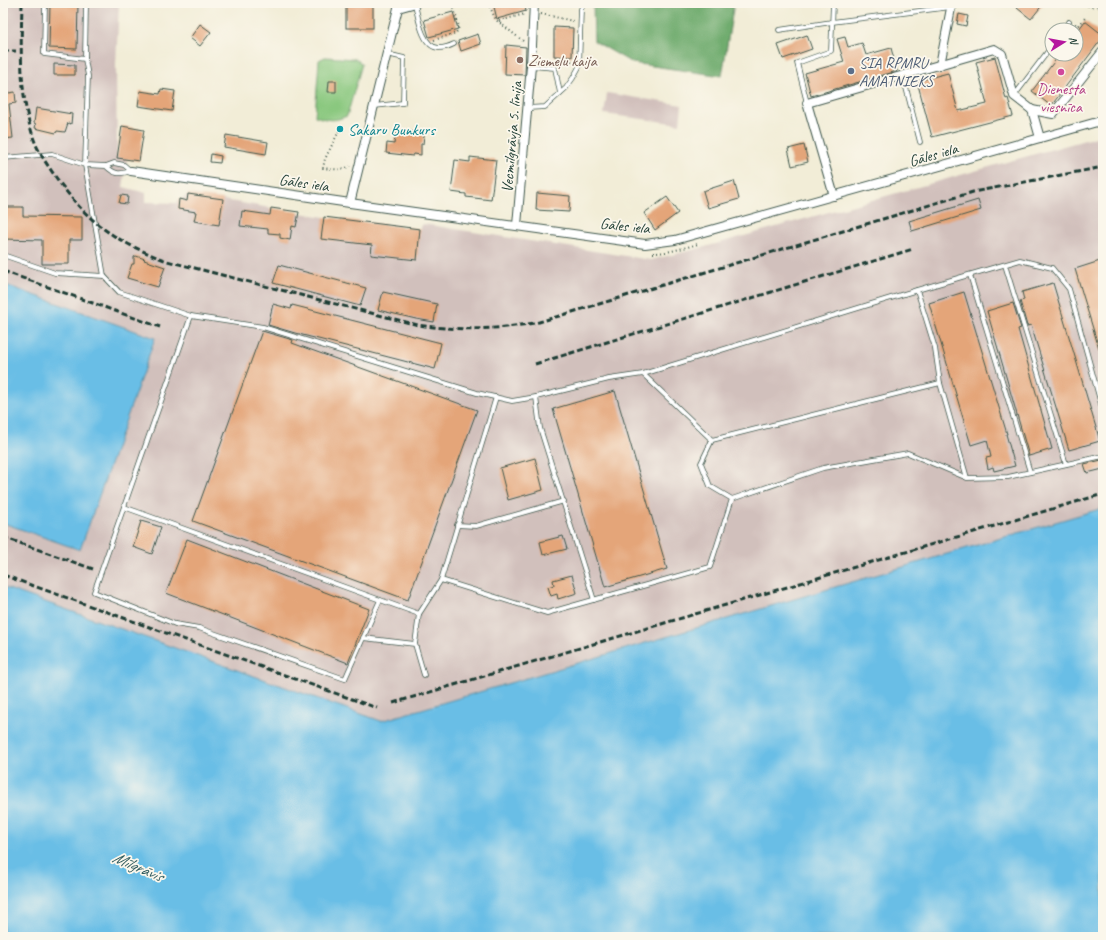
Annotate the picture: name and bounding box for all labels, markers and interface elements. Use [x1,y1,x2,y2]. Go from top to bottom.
north arrow [1044,22,1084,62]
text: N [1066,35,1082,47]
place label: Ziemeļu kaija [528,51,598,71]
place label: SIA RPMRU AMATNIEKS [859,53,935,91]
marker: Ziemeļu kaija [515,55,525,65]
marker: SIA RPMRU AMATNIEKS [846,66,856,76]
marker: Dienesta viesnīca [1056,67,1066,77]
street label: Vecmīlgrāvja 5. līnija [497,79,527,193]
place label: Dienesta viesnīca [1037,79,1086,117]
place label: Sakaru Bunkurs [348,120,436,140]
marker: Sakaru Bunkurs [335,124,345,134]
street label: Gāles iela [907,138,961,171]
street label: Gāles iela [278,170,331,197]
street label: Gāles iela [599,213,652,239]
water label: Mīlgrāvis [109,847,169,888]

